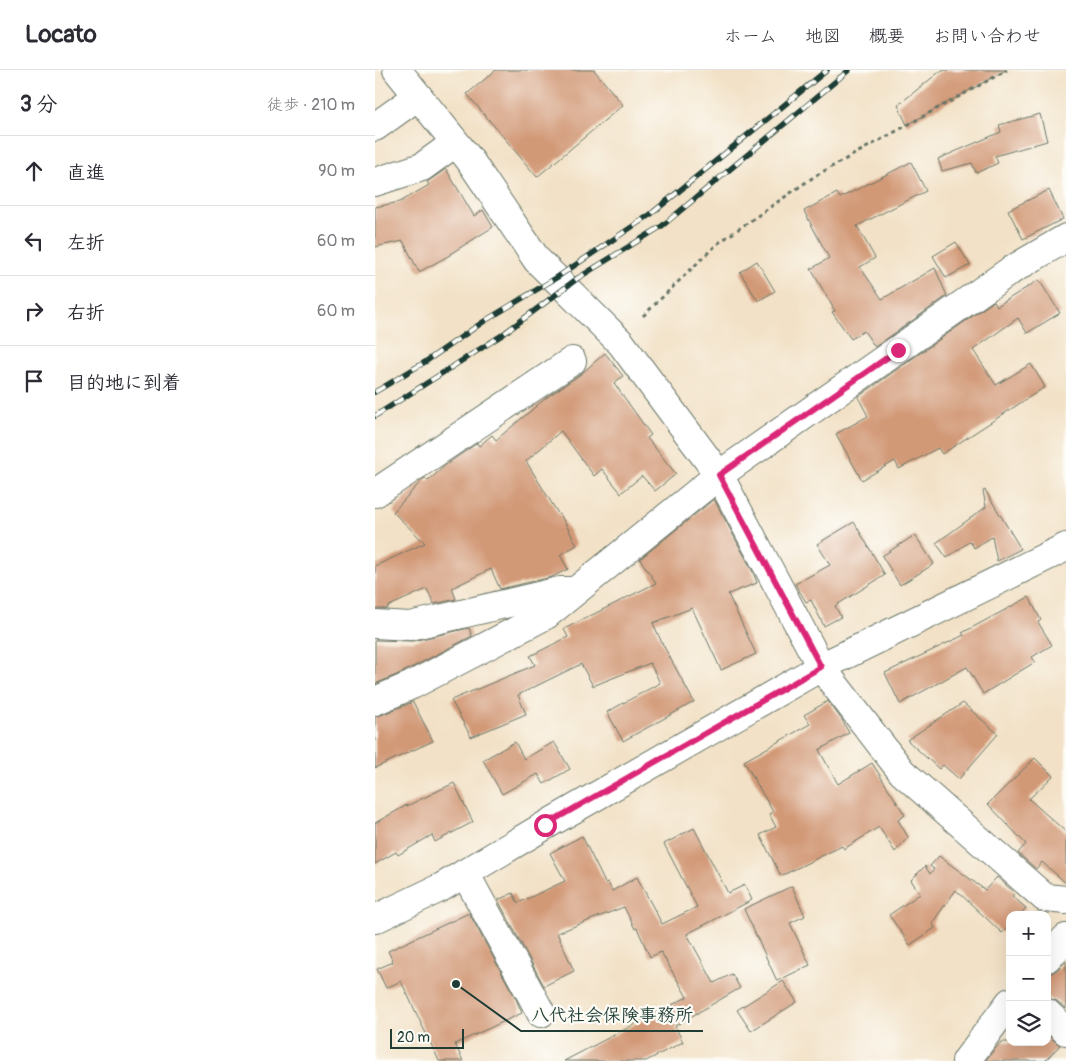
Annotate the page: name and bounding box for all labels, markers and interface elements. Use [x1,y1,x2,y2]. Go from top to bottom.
text: Locato [25,20,97,49]
text: ホーム [724,25,777,48]
text: 地図 [805,25,841,48]
text: 概要 [869,25,905,48]
text: お問い合わせ [933,25,1041,48]
text: 3 分 [20,91,57,118]
text: 徒歩 · 210 m [267,95,355,115]
icon: ahead [20,157,48,185]
text: 直進 [67,161,105,185]
text: 90 m [318,161,355,181]
icon: left [20,227,48,255]
text: 左折 [67,231,105,255]
text: 60 m [317,231,355,251]
icon: right [20,297,48,325]
text: 右折 [67,301,105,325]
text: 60 m [317,301,355,321]
route end [887,339,910,362]
icon: arrive [20,367,48,395]
text: 目的地に到着 [67,371,181,395]
route start [534,814,557,837]
map controls [1006,911,1051,1046]
button: + [1006,911,1051,956]
button: − [1006,956,1051,1001]
callout: 八代社会保険事務所 [521,998,703,1031]
button: layers [1006,1001,1051,1046]
text: 八代社会保険事務所 [531,1004,693,1027]
scale bar [390,1026,464,1049]
text: 20 m [397,1029,430,1046]

